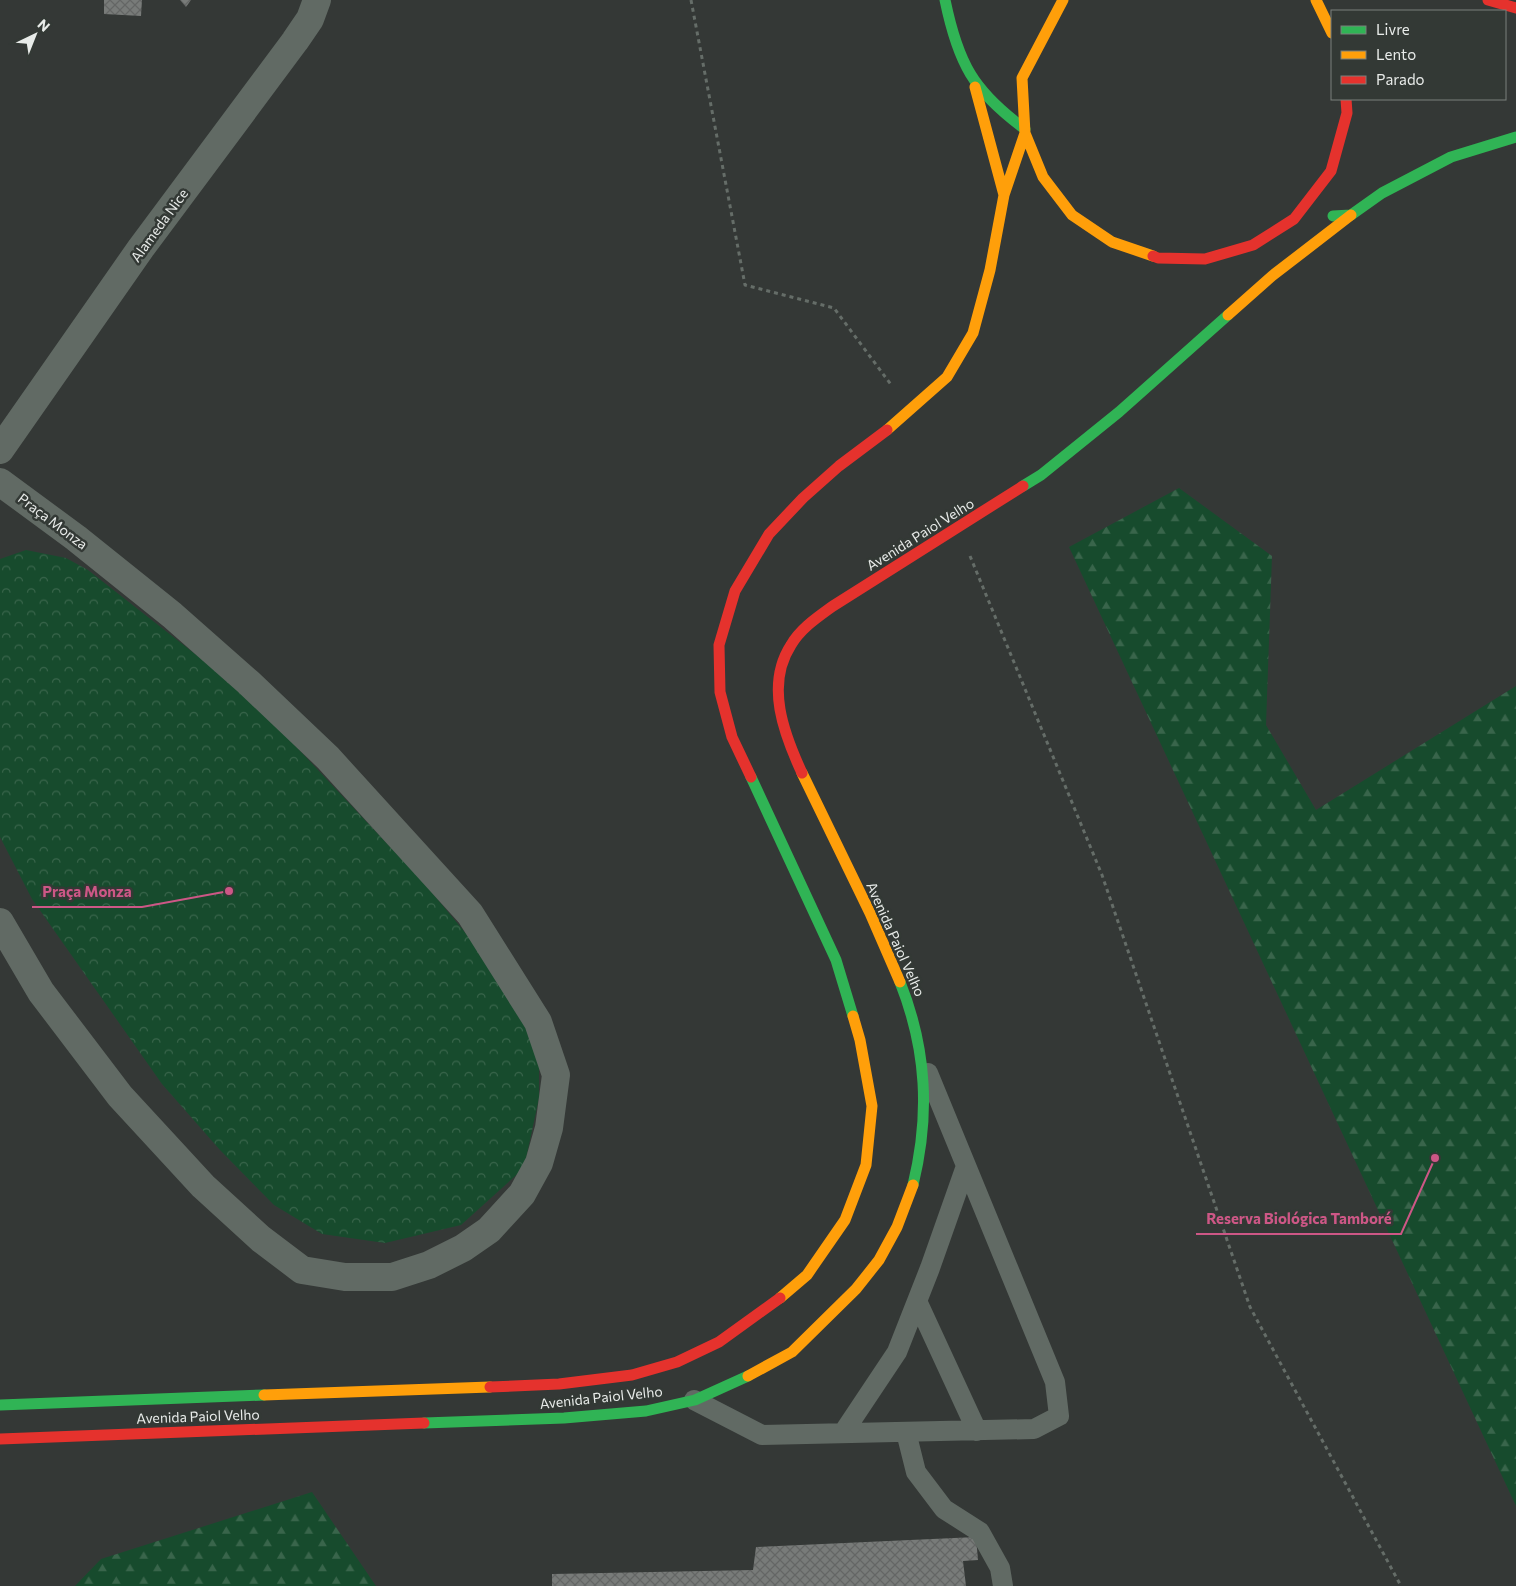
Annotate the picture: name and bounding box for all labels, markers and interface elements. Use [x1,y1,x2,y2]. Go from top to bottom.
north arrow [10,10,60,60]
legend [1331,10,1506,100]
text: N [35,15,54,35]
text: Livre [1376,20,1410,38]
text: Lento [1376,45,1416,63]
text: Parado [1376,70,1425,88]
street label: Alameda Nice [127,185,191,265]
street label: Praça Monza [15,489,91,553]
street label: Avenida Paiol Velho [863,494,977,574]
callout: Praça Monza [32,877,142,907]
street label: Avenida Paiol Velho [863,879,929,999]
text: Praça Monza [42,882,132,900]
callout: Reserva Biológica Tamboré [1196,1204,1401,1234]
text: Reserva Biológica Tamboré [1206,1209,1392,1227]
street label: Avenida Paiol Velho [539,1382,663,1412]
street label: Avenida Paiol Velho [136,1405,260,1427]

